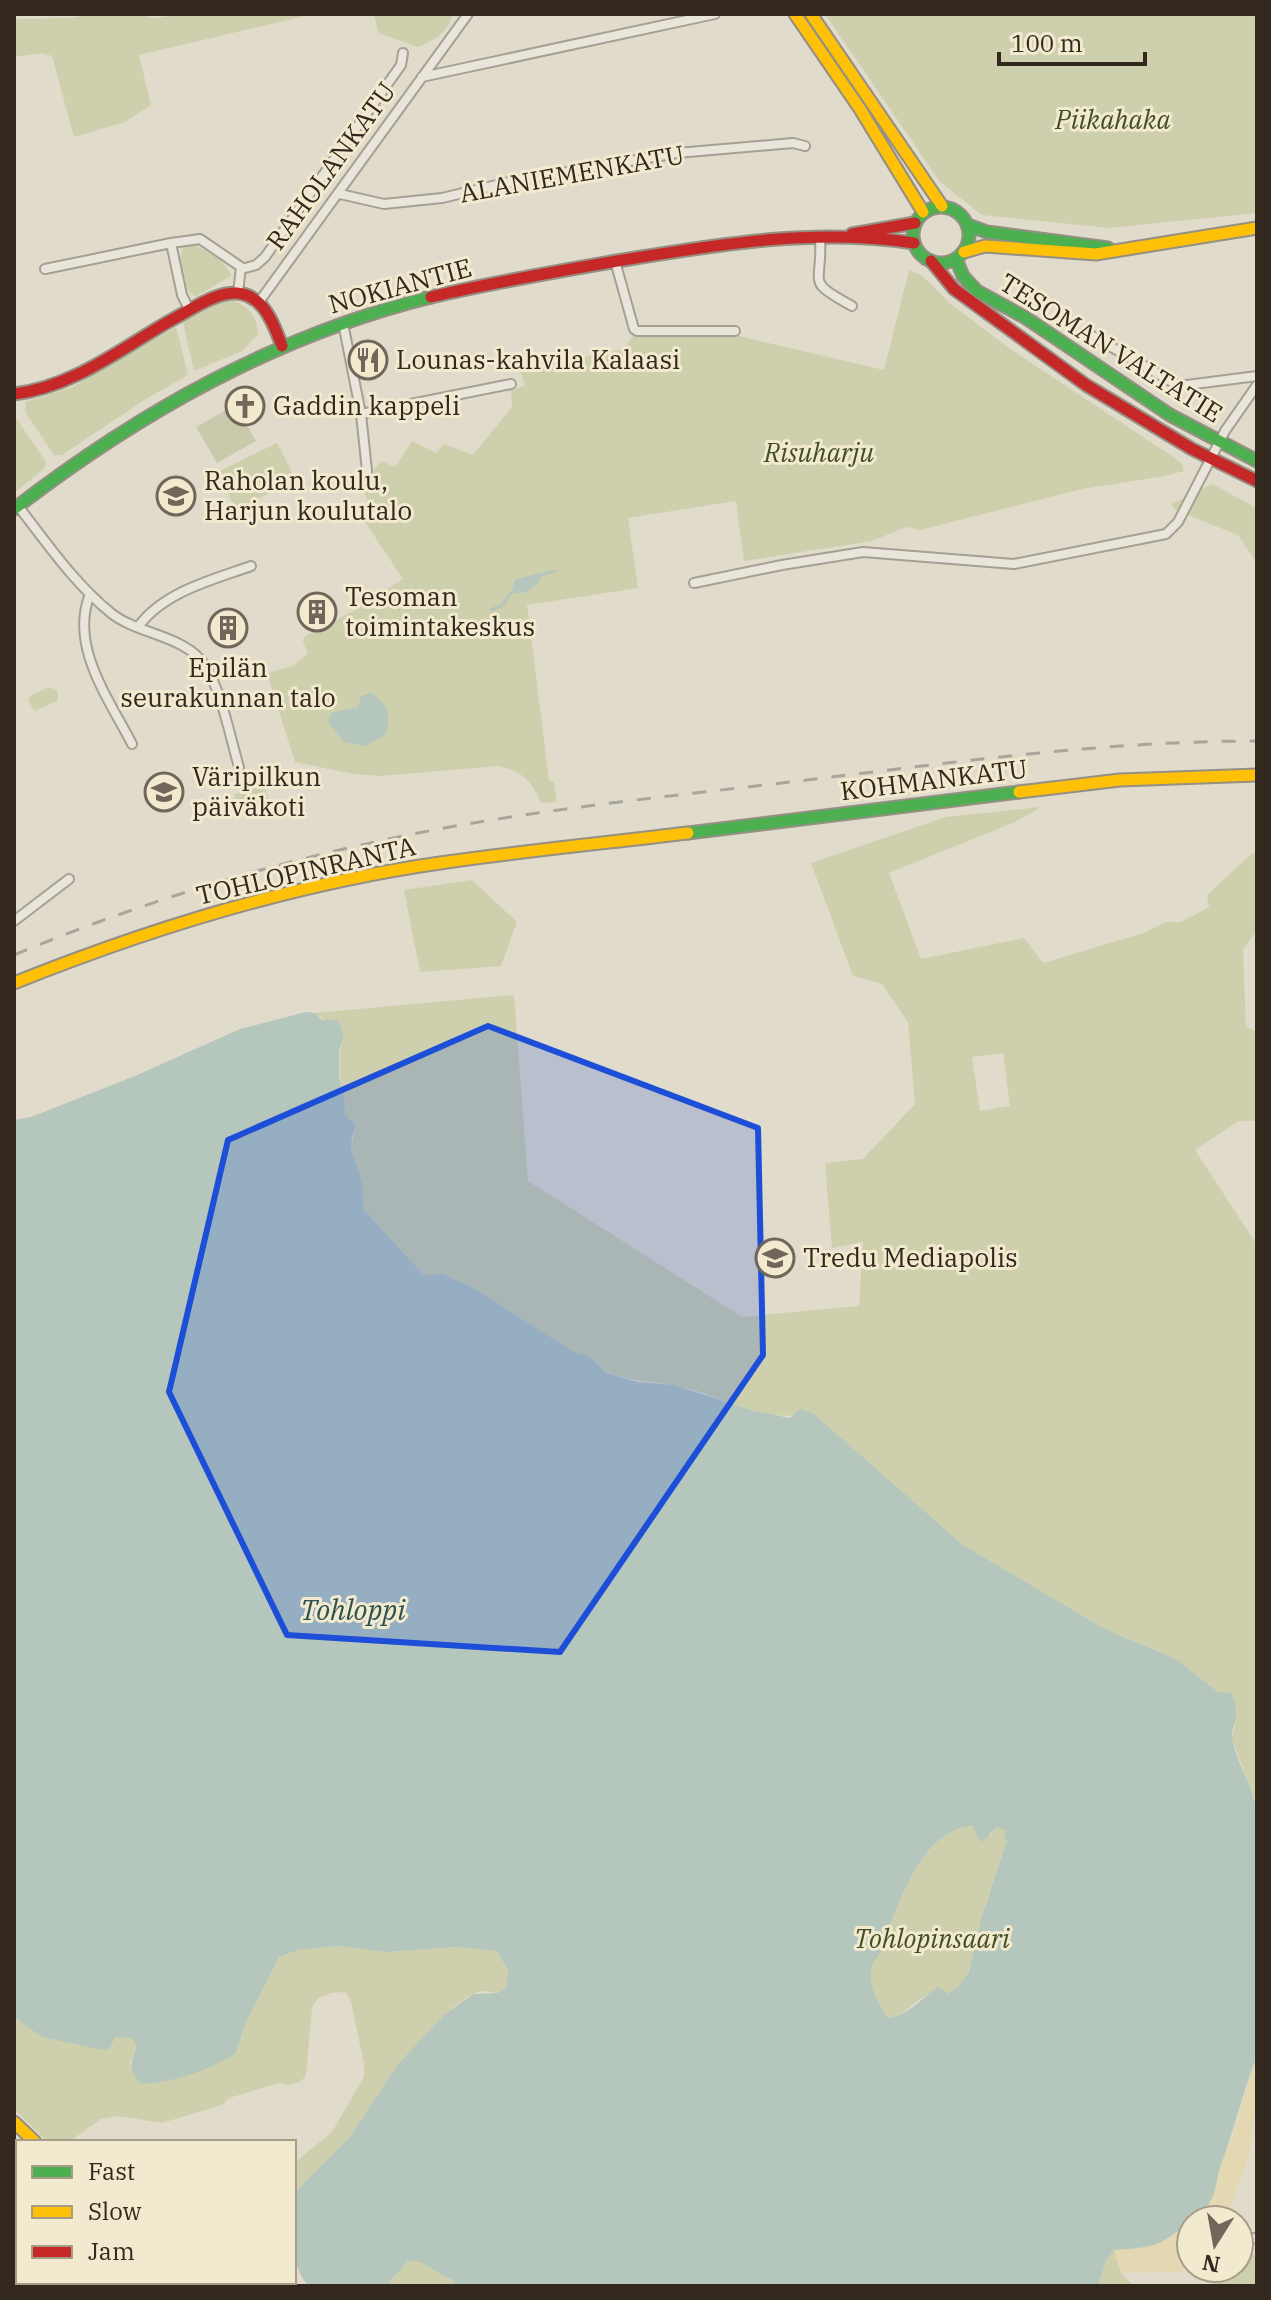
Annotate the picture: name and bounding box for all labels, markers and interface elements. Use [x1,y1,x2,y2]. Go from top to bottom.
scale bar [999,16,1145,66]
text: 100 m [1011,27,1083,59]
street label: RAHOLANKATU [258,75,403,256]
park label: Piikahaka [1054,102,1171,136]
street label: ALANIEMENKATU [457,137,687,210]
street label: NOKIANTIE [324,250,475,320]
street label: TESOMAN VALTATIE [994,265,1229,429]
restaurant icon: Lounas-kahvila Kalaasi [347,339,389,381]
place label: Lounas-kahvila Kalaasi [396,342,680,376]
church icon: Gaddin kappeli [224,385,266,427]
place label: Gaddin kappeli [273,388,460,422]
park label: Risuharju [763,435,874,469]
place label: Raholan koulu, Harjun koulutalo [204,463,412,527]
school or university icon: Raholan koulu, Harjun koulutalo [155,475,197,517]
place label: Tesoman toimintakeskus [345,579,535,643]
building icon: Tesoman toimintakeskus [296,591,338,633]
building icon: Epilän seurakunnan talo [207,607,249,649]
place label: Epilän seurakunnan talo [120,650,336,714]
street label: KOHMANKATU [838,751,1029,807]
place label: Väripilkun päiväkoti [192,759,321,823]
school or university icon: Väripilkun päiväkoti [143,771,185,813]
street label: TOHLOPINRANTA [193,828,419,912]
school or university icon: Tredu Mediapolis [754,1237,796,1279]
place label: Tredu Mediapolis [803,1240,1018,1274]
water label: Tohloppi [300,1591,406,1628]
park label: Tohlopinsaari [854,1921,1010,1955]
legend [16,2140,296,2284]
text: Fast [88,2155,135,2187]
text: Slow [88,2195,142,2227]
north arrow [1175,2204,1255,2284]
text: Jam [88,2235,135,2267]
text: N [1200,2248,1222,2280]

